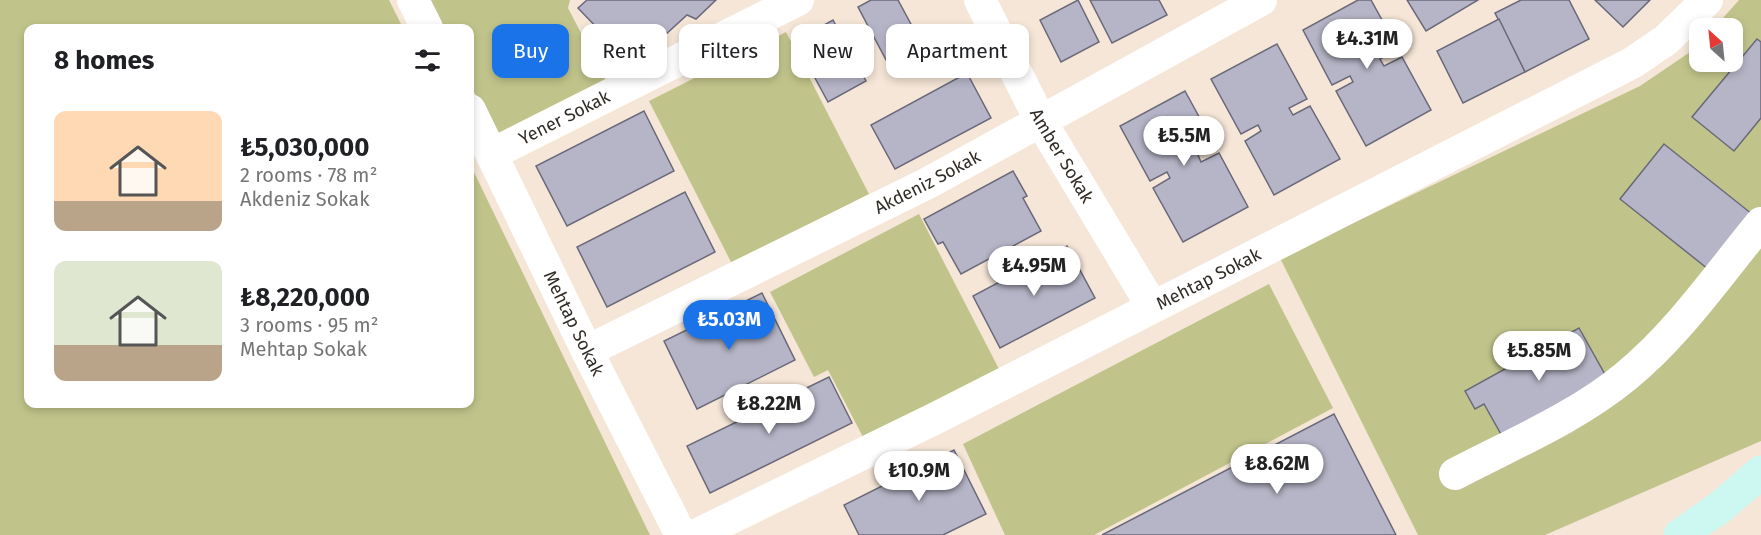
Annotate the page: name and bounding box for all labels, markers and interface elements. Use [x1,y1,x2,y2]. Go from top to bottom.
north arrow [1689,18,1743,72]
map controls [1689,18,1743,72]
pin: ₺4.31M [1318,19,1416,70]
chip: Buy [492,24,569,78]
chip: Rent [581,24,667,78]
chip: Filters [679,24,779,78]
chip: New [791,24,874,78]
chip: Apartment [886,24,1029,78]
text: ₺4.31M [1336,26,1398,50]
icon: filters [411,44,444,77]
text: 8 homes [54,45,154,76]
street label: Yener Sokak [515,85,614,150]
street label: Amber Sokak [1025,105,1099,208]
pin: ₺5.5M [1142,116,1226,167]
text: ₺5.5M [1157,123,1211,147]
text: ₺5,030,000 [240,132,369,163]
icon: home [102,135,174,207]
street label: Akdeniz Sokak [871,145,985,219]
text: 2 rooms · 78 m² [240,163,377,187]
text: Akdeniz Sokak [240,187,369,211]
street label: Mehtap Sokak [1153,243,1265,315]
pin: ₺4.95M [985,246,1083,297]
text: ₺4.95M [1002,253,1066,277]
street label: Mehtap Sokak [539,267,609,380]
text: ₺8,220,000 [240,282,370,313]
icon: home [102,285,174,357]
pin: ₺5.03M [680,300,778,351]
text: ₺5.03M [697,307,761,331]
text: 3 rooms · 95 m² [240,313,379,337]
pin: ₺5.85M [1490,331,1588,382]
text: Mehtap Sokak [240,337,367,361]
text: ₺5.85M [1507,338,1571,362]
pin: ₺8.22M [720,384,818,435]
text: ₺8.22M [737,391,801,415]
pin: ₺8.62M [1228,444,1326,495]
pin: ₺10.9M [870,451,968,502]
text: ₺8.62M [1245,451,1309,475]
text: ₺10.9M [888,458,950,482]

